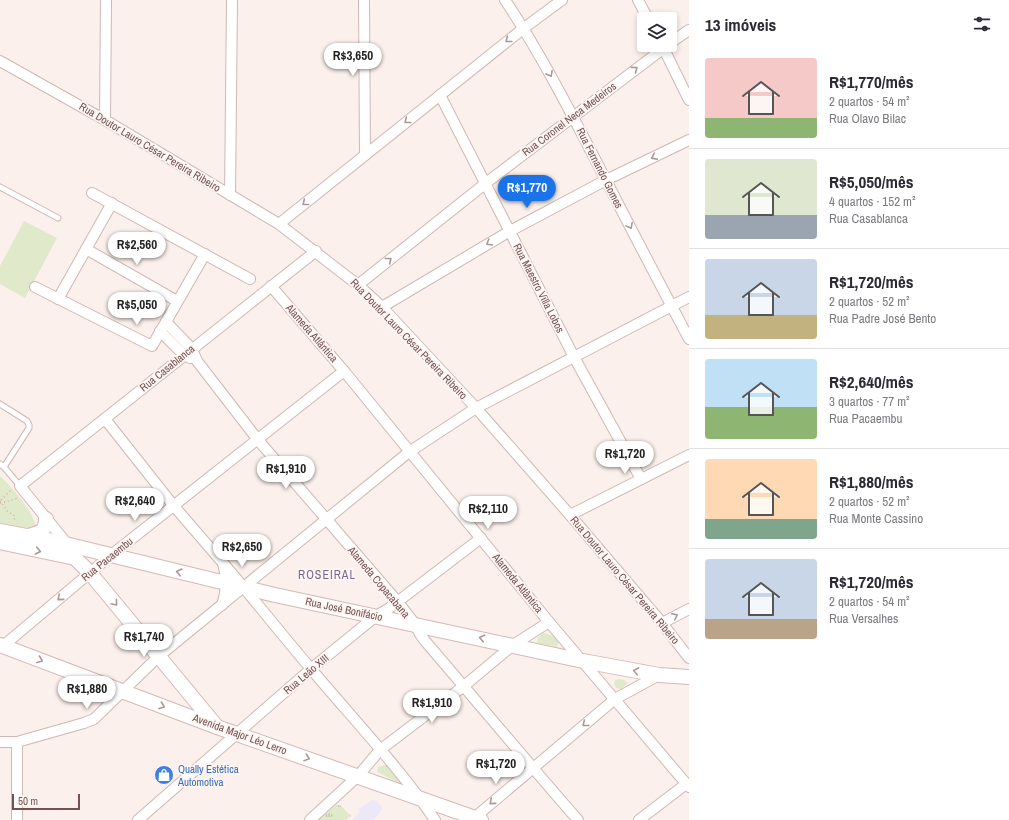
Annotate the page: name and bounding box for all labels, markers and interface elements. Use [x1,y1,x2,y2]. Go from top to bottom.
map controls [637,12,677,52]
button: layers [637,12,677,52]
text: 13 imóveis [705,13,776,36]
icon: filters [971,13,993,35]
one-way arrow [506,35,513,42]
pin: R$3,650 [316,43,390,77]
text: R$3,650 [333,47,373,64]
one-way arrow [631,67,638,74]
one-way arrow [545,70,552,77]
text: R$1,770/mês [829,70,913,93]
icon: home [737,74,785,122]
street label: Rua Coronel Neca Medeiros [519,79,619,159]
text: 2 quartos · 54 m² [829,93,910,110]
street label: Rua Doutor Lauro César Pereira Ribeiro [77,99,223,195]
text: Rua Olavo Bilac [829,110,906,127]
one-way arrow [404,117,411,124]
street label: Rua Fernando Gomes [574,125,627,211]
one-way arrow [651,152,658,160]
text: R$5,050/mês [829,170,913,193]
pin: R$1,770 [490,175,564,209]
icon: home [737,175,785,223]
text: R$1,770 [507,179,547,196]
text: 4 quartos · 152 m² [829,193,916,210]
one-way arrow [303,198,310,205]
text: Rua Casablanca [829,210,908,227]
one-way arrow [625,222,632,229]
pin: R$2,560 [100,232,174,266]
text: R$2,560 [117,236,157,253]
one-way arrow [486,239,493,246]
street label: Rua Maestro Villa Lobos [510,241,568,336]
one-way arrow [384,258,391,265]
text: R$1,720/mês [829,270,913,293]
icon: home [737,275,785,323]
street label: Rua Doutor Lauro César Pereira Ribeiro [348,276,470,402]
pin: R$5,050 [100,292,174,326]
text: 2 quartos · 52 m² [829,293,910,310]
text: R$5,050 [117,296,157,313]
street label: Alameda Atlântica [282,300,341,365]
text: Rua Padre José Bento [829,310,936,327]
street label: Rua Casablanca [137,342,197,394]
text: R$2,640/mês [829,370,913,393]
icon: home [737,375,785,423]
text: 3 quartos · 77 m² [829,393,910,410]
text: Rua Pacaembu [829,410,902,427]
pin: R$1,720 [588,441,662,475]
text: R$1,720 [605,445,645,462]
pin: R$1,910 [249,456,323,490]
text: R$1,910 [266,460,306,477]
text: R$1,880/mês [829,470,913,493]
icon: home [737,475,785,523]
pin: R$2,640 [98,488,172,522]
text: R$2,640 [115,492,155,509]
text: 2 quartos · 52 m² [829,493,910,510]
pin: R$2,110 [451,496,525,530]
text: R$2,110 [468,500,508,517]
text: Rua Monte Cassino [829,510,923,527]
street label: Rua Doutor Lauro César Pereira Ribeiro [567,513,683,647]
street label: Rua Pacaembu [78,534,136,584]
pin: R$2,650 [205,534,279,568]
text: R$2,650 [222,538,262,555]
street label: Alameda Copacabana [344,543,413,621]
one-way arrow [35,546,41,554]
street label: Alameda Atlântica [489,550,546,616]
district label: ROSEIRAL [298,567,356,583]
one-way arrow [176,568,183,577]
text: R$1,720/mês [829,570,913,593]
icon: home [737,575,785,623]
text: 2 quartos · 54 m² [829,593,910,610]
one-way arrow [57,594,65,601]
street label: Rua José Bonifácio [304,594,384,624]
one-way arrow [110,598,117,606]
text: Rua Versalhes [829,610,898,627]
one-way arrow [671,613,679,621]
pin: R$1,740 [107,624,181,658]
text: R$1,740 [124,628,164,645]
one-way arrow [479,635,485,643]
street label: Rua Leão XIII [280,651,332,697]
one-way arrow [36,655,43,663]
one-way arrow [633,667,640,676]
pin: R$1,880 [50,676,124,710]
text: R$1,880 [67,680,107,697]
pin: R$1,910 [395,690,469,724]
text: R$1,910 [412,694,452,711]
one-way arrow [158,701,165,709]
street label: Avenida Major Léo Lerro [190,710,289,758]
one-way arrow [583,720,590,727]
pin: R$1,720 [459,751,533,785]
one-way arrow [303,753,310,762]
text: R$1,720 [476,755,516,772]
place label: Qually Estética Automotiva [177,762,239,789]
shop icon: Qually Estética Automotiva [153,764,175,786]
scale bar [12,792,80,811]
text: 50 m [18,794,38,808]
one-way arrow [489,797,497,805]

